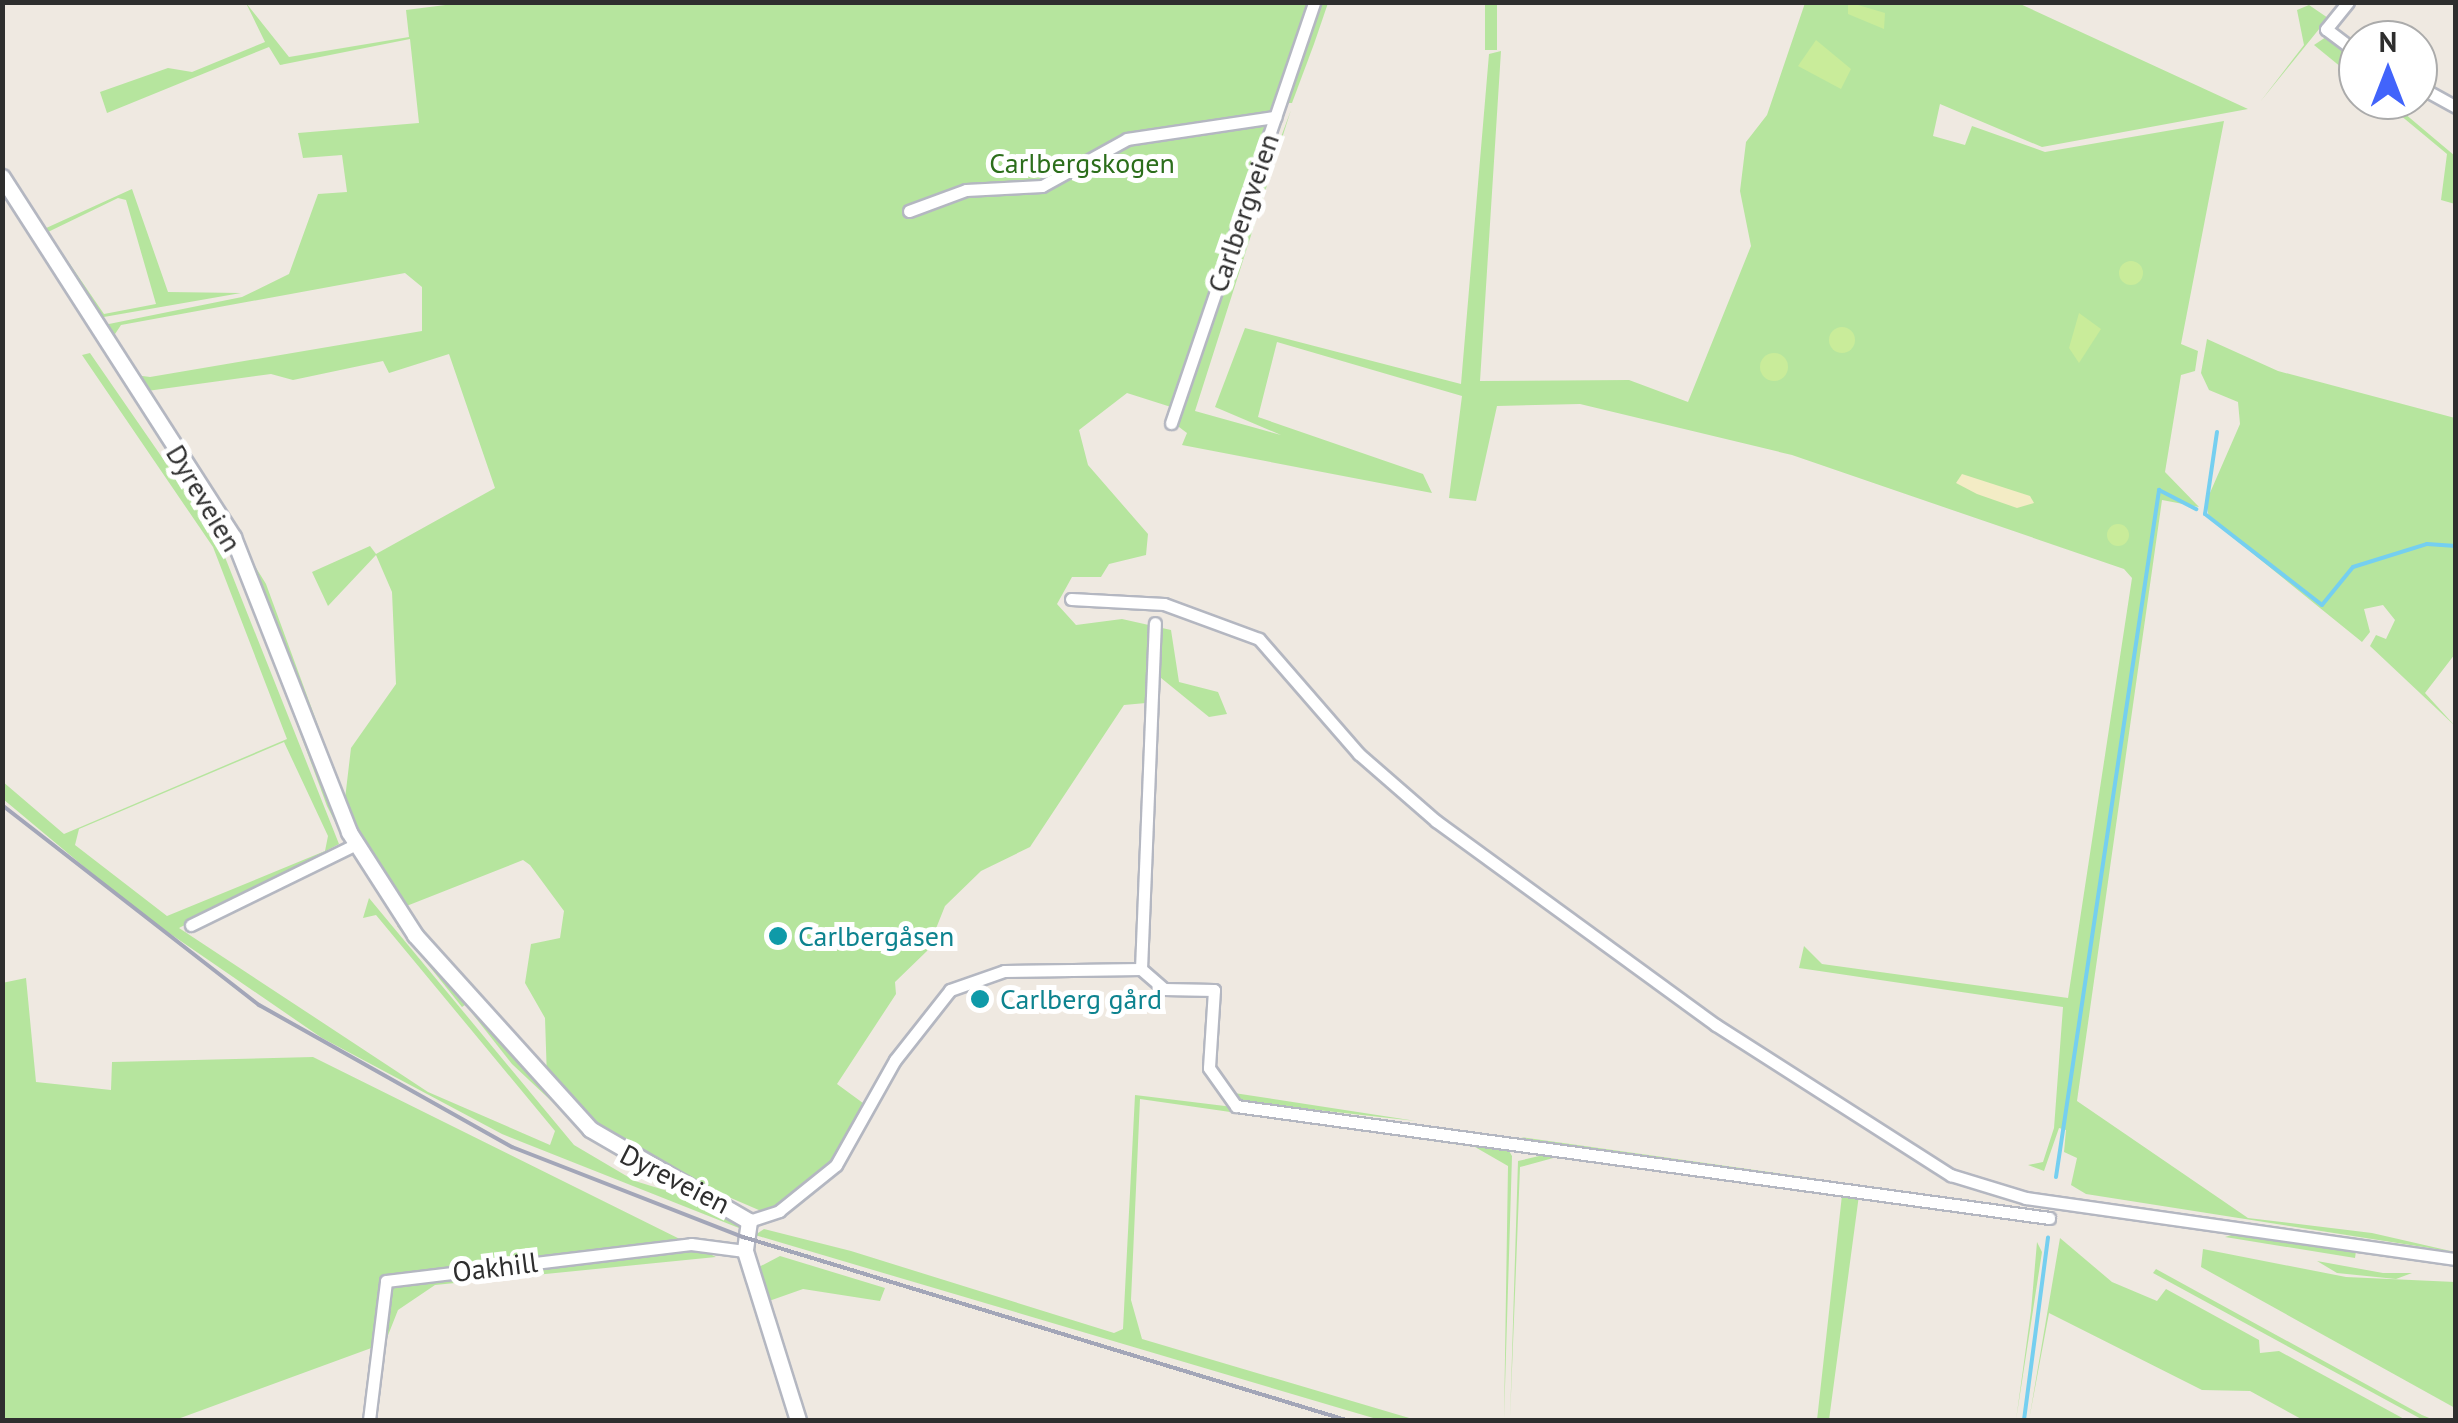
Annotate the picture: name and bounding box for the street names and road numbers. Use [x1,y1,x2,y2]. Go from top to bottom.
street label: Carlbergveien [1200,129,1286,297]
street label: Dyreveien [159,439,249,557]
street label: Dyreveien [615,1137,735,1221]
street label: Oakhill [450,1245,540,1289]

